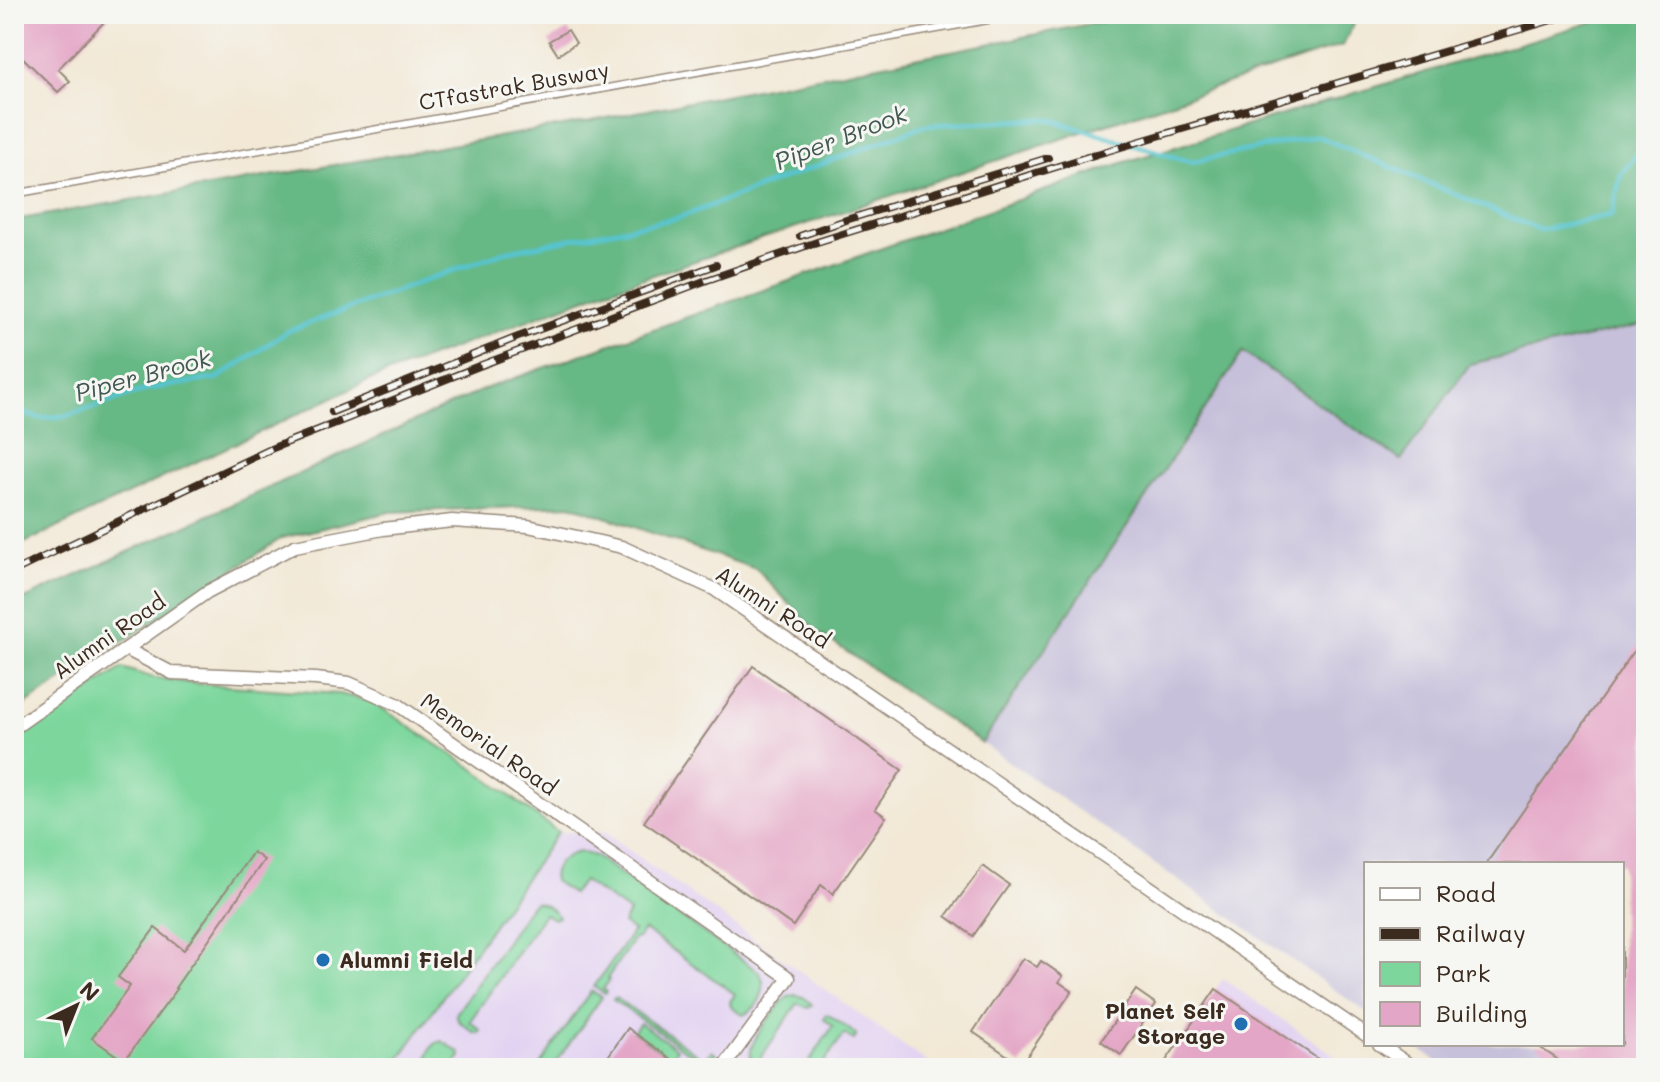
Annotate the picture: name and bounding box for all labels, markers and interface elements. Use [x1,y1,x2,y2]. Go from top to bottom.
street label: CTfastrak Busway [416,54,611,117]
water label: Piper Brook [770,97,912,176]
water label: Piper Brook [71,341,215,408]
street label: Alumni Road [710,559,836,654]
street label: Alumni Road [47,586,171,685]
street label: Memorial Road [415,686,563,802]
legend [1364,862,1624,1046]
text: Road [1436,877,1496,908]
text: Railway [1436,917,1526,948]
place label: Alumni Field [339,945,473,974]
marker: Alumni Field [314,951,332,969]
text: Park [1436,957,1490,988]
north arrow [36,966,116,1046]
text: N [74,975,106,1007]
place label: Planet Self Storage [1105,996,1226,1050]
text: Building [1436,997,1527,1028]
marker: Planet Self Storage [1232,1015,1250,1033]

